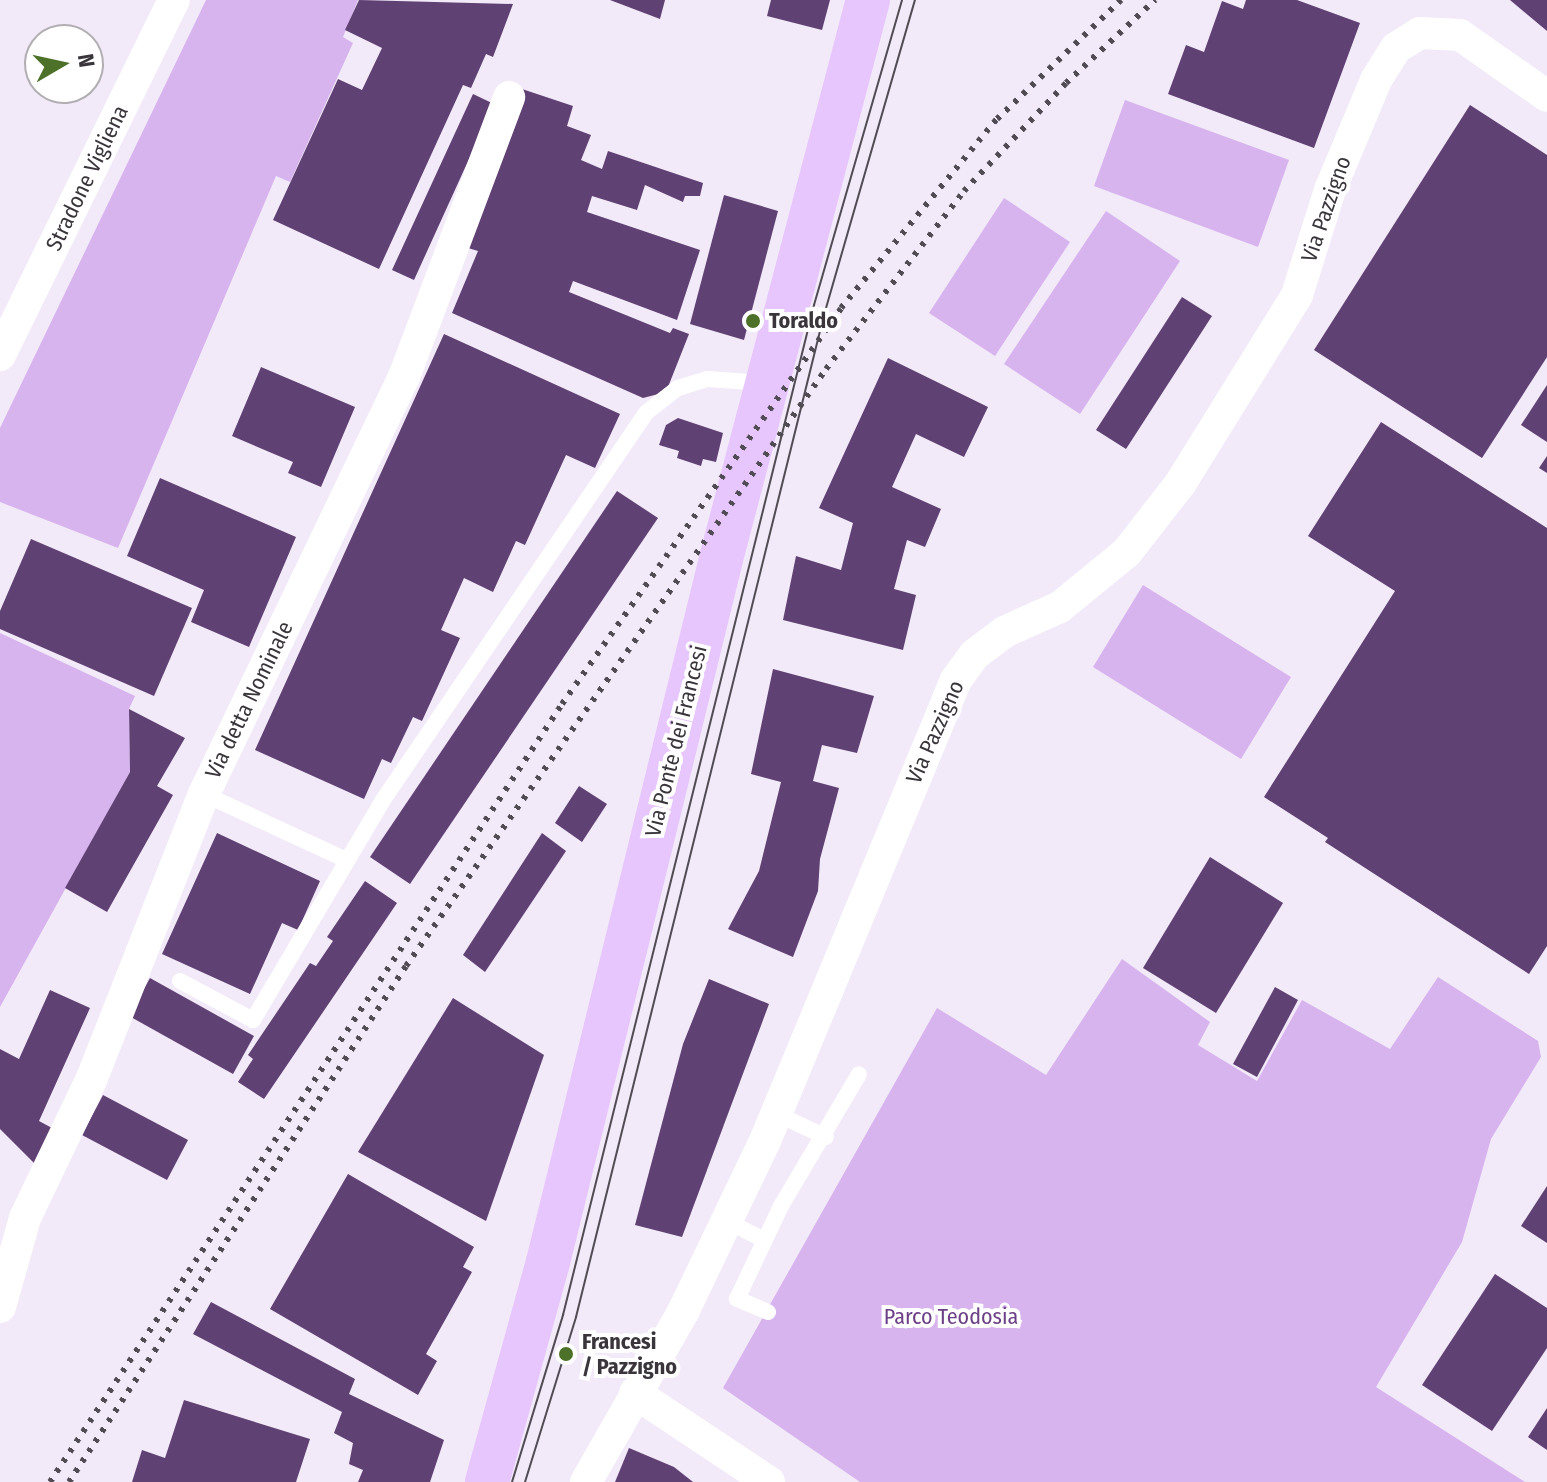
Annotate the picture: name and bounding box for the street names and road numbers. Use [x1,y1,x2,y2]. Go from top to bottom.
street label: Stradone Vigliena [40,101,134,255]
street label: Via Pazzigno [1296,153,1356,265]
street label: Via detta Nominale [200,617,298,783]
street label: Via Ponte dei Francesi [639,643,713,839]
street label: Via Pazzigno [901,676,969,788]

